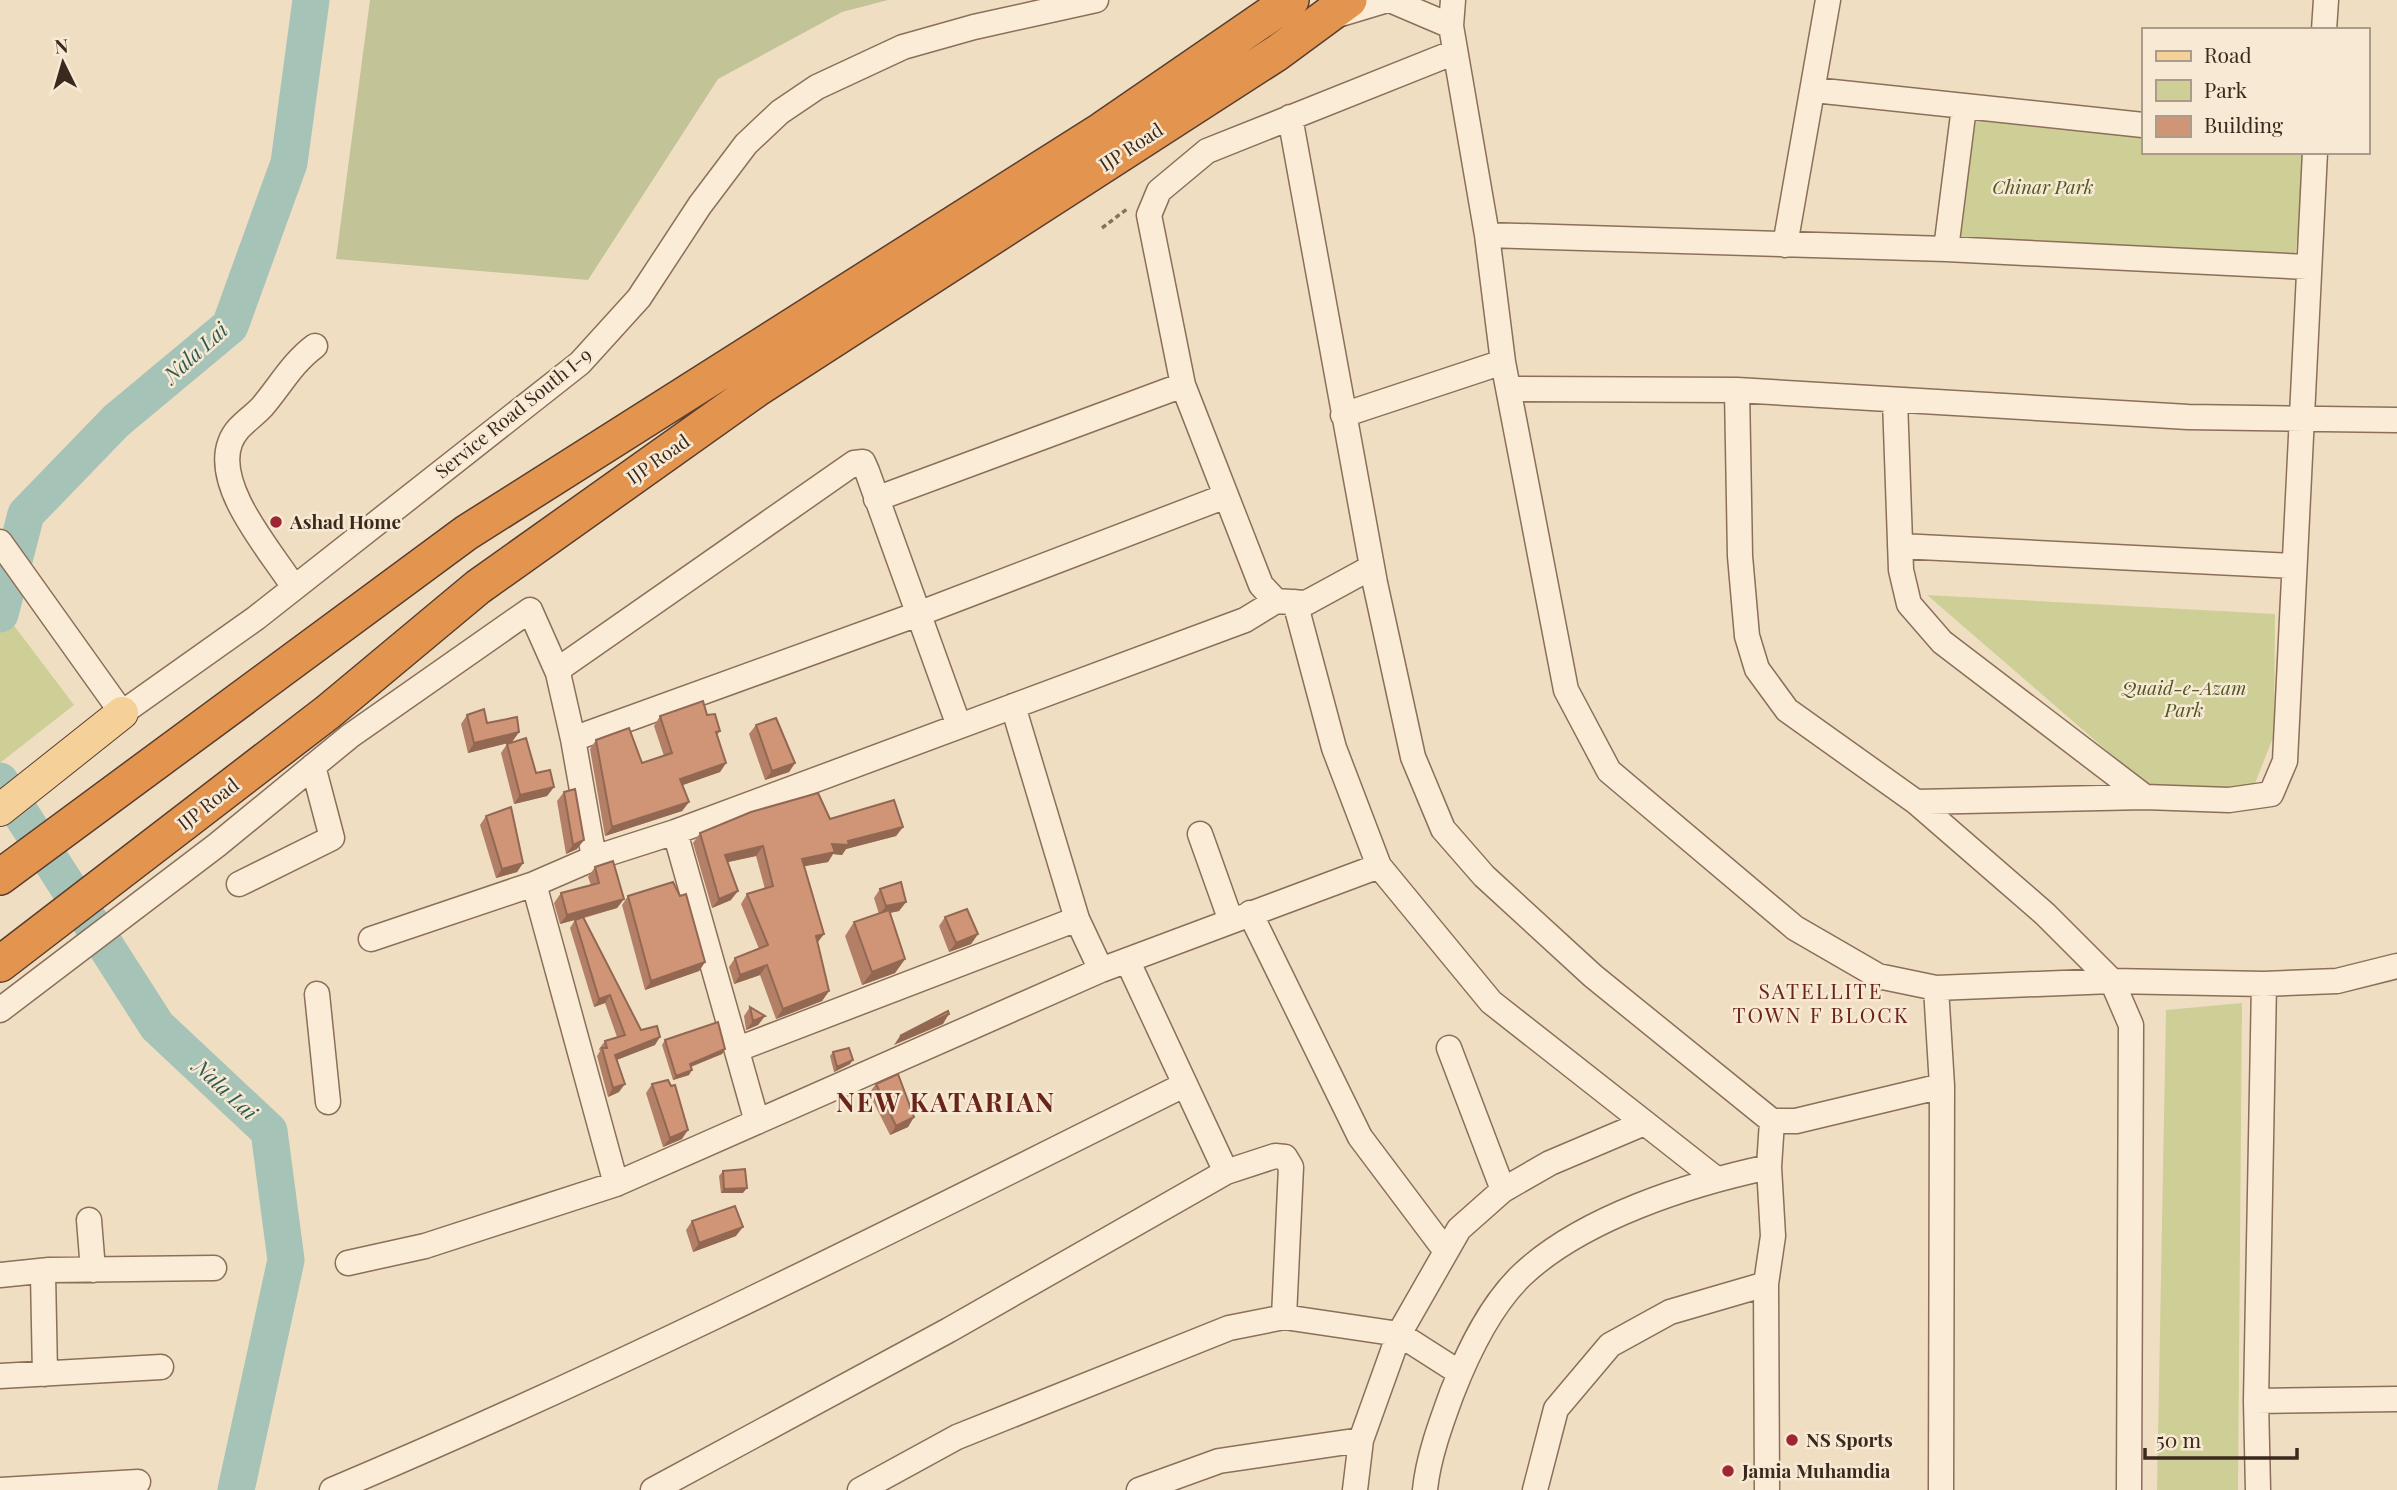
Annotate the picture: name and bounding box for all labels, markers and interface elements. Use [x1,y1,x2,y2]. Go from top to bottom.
north arrow [28,28,98,98]
legend [2142,28,2369,154]
text: N [53,31,70,59]
text: Road [2204,40,2252,68]
text: Park [2204,75,2248,103]
text: Building [2204,110,2283,138]
street label: IJP Road [1094,116,1167,176]
park label: Chinar Park [1992,173,2094,199]
water label: Nala Lai [155,315,233,389]
street label: Service Road South I-9 [429,341,596,483]
street label: IJP Road [621,427,694,489]
place label: Ashad Home [289,508,401,534]
marker: Ashad Home [268,514,284,530]
park label: Quaid-e-Azam Park [2121,674,2246,722]
street label: IJP Road [171,771,243,835]
district label: SATELLITE TOWN F BLOCK [1732,976,1910,1028]
water label: Nala Lai [187,1050,265,1126]
district label: NEW KATARIAN [836,1084,1056,1119]
scale bar [2145,1416,2297,1460]
text: 50 m [2156,1425,2202,1453]
place label: NS Sports [1806,1426,1893,1452]
marker: NS Sports [1784,1432,1800,1448]
place label: Jamia Muhamdia [1741,1457,1891,1483]
marker: Jamia Muhamdia [1720,1463,1736,1479]

